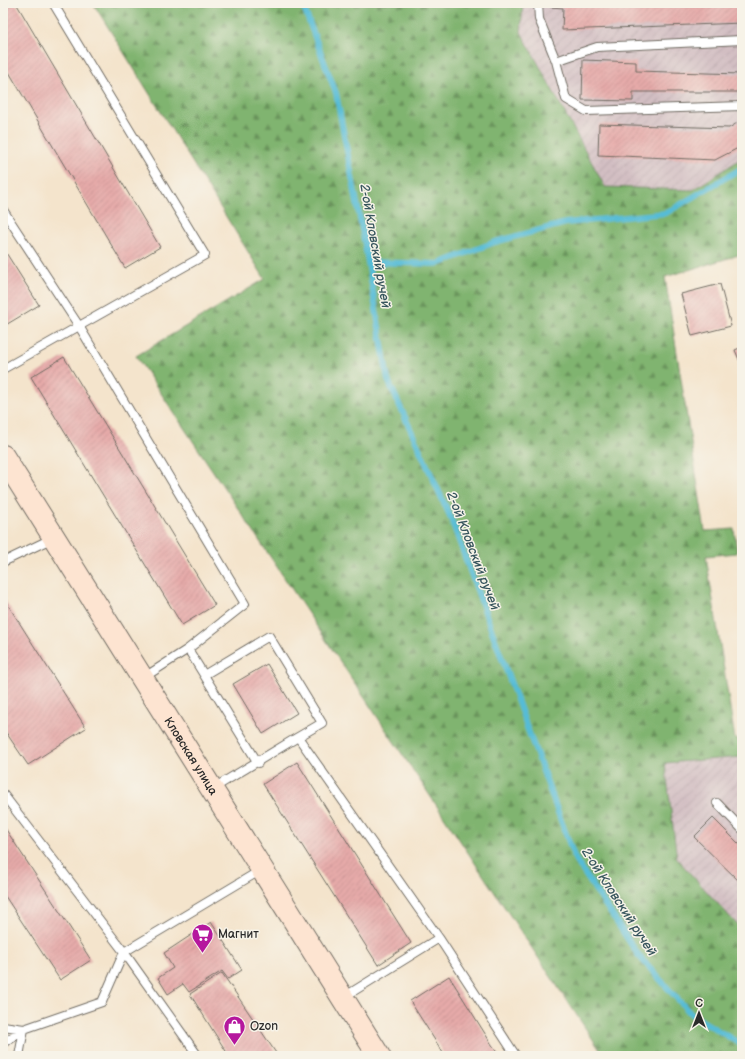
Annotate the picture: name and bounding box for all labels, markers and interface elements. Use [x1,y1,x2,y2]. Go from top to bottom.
water label: 2-ой Кловский ручей [356,183,394,310]
water label: 2-ой Кловский ручей [443,490,503,613]
street label: Кловская улица [161,714,221,798]
water label: 2-ой Кловский ручей [578,845,660,959]
supermarket icon: Магнит [189,921,215,954]
place label: Магнит [218,927,259,942]
north arrow [679,993,719,1033]
text: С [695,997,703,1010]
shop icon: Ozon [221,1013,247,1046]
place label: Ozon [250,1019,278,1034]

